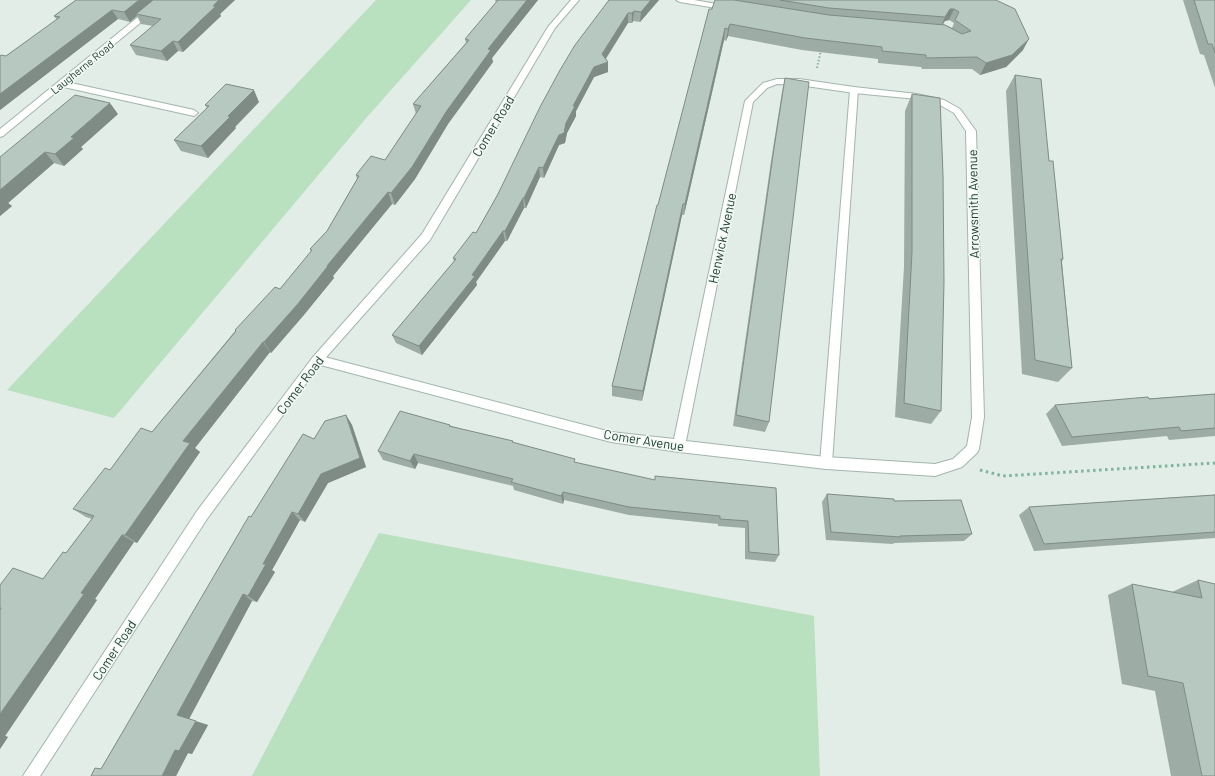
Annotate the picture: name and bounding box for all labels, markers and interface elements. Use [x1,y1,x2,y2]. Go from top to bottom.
street label: Laugherne Road [48,38,116,96]
street label: Comer Road [468,92,518,160]
street label: Arrowsmith Avenue [964,149,982,259]
street label: Henwick Avenue [705,191,739,285]
street label: Comer Road [273,353,327,417]
street label: Comer Avenue [603,426,685,454]
street label: Comer Road [89,617,139,683]

